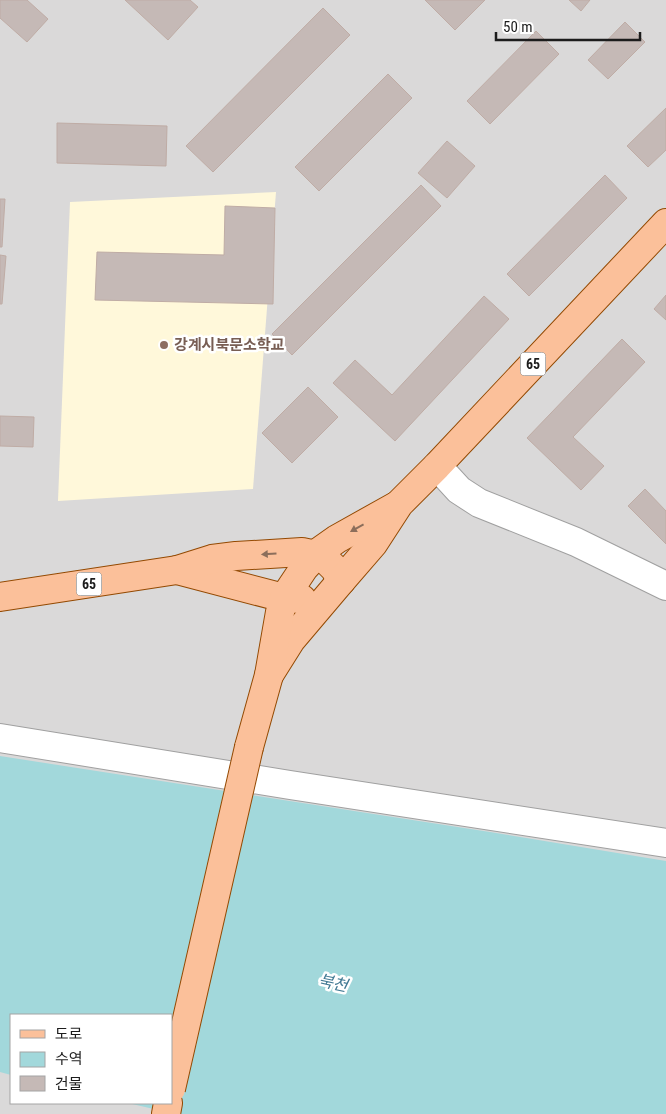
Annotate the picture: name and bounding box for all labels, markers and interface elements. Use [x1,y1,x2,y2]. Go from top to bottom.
scale bar [496,10,640,42]
text: 50 m [503,18,533,36]
place label: 강계시북문소학교 [174,336,285,354]
marker: 강계시북문소학교 [158,339,170,351]
road number: 65 [520,352,546,376]
one-way arrow [350,524,363,533]
one-way arrow [261,550,277,558]
road number: 65 [76,572,102,596]
water label: 북천 [317,971,352,996]
legend [10,1014,172,1104]
text: 도로 [55,1025,83,1043]
text: 수역 [55,1050,83,1068]
text: 건물 [55,1075,83,1093]

